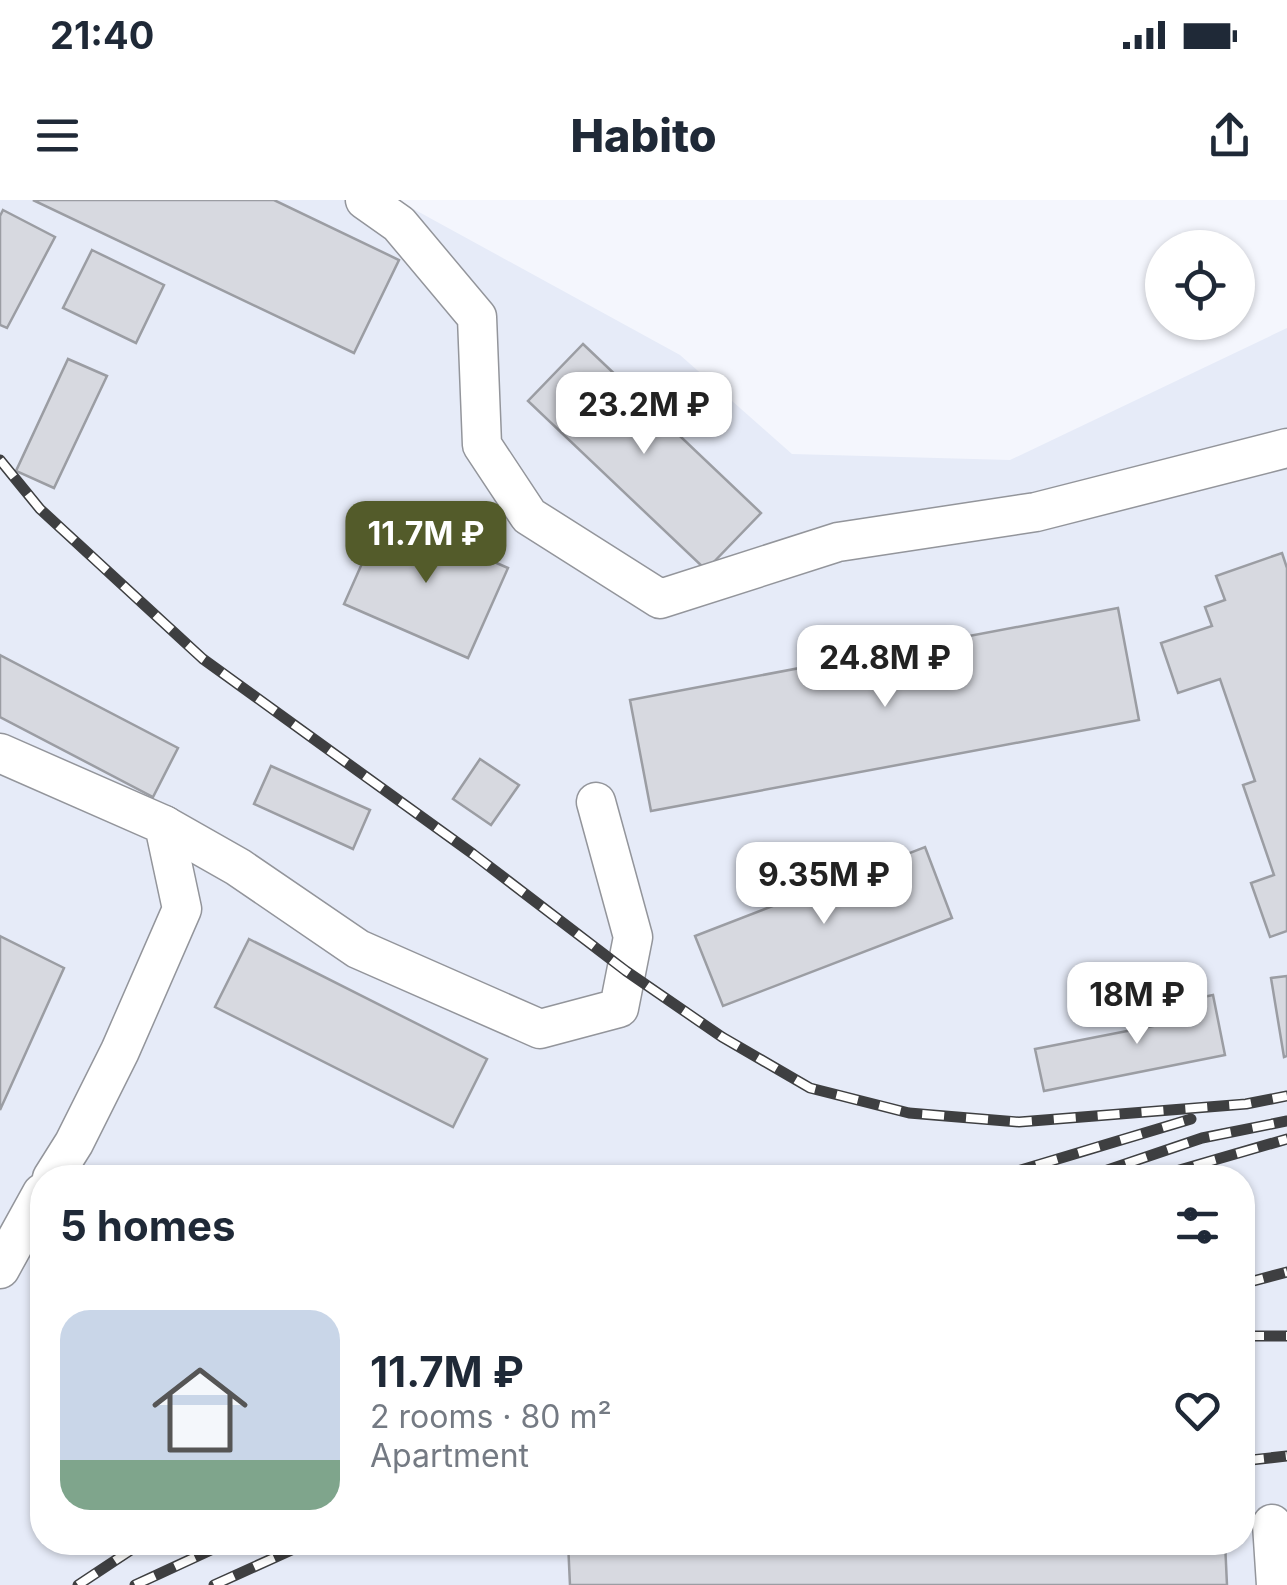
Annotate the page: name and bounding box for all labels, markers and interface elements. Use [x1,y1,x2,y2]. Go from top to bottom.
text: 21:40 [50,12,154,58]
icon: menu [30,108,85,163]
text: Habito [570,108,717,163]
icon: share [1202,108,1257,163]
map controls [1145,230,1255,340]
button: locate [1145,230,1255,340]
pin: 23.2M ₽ [552,372,736,457]
text: 23.2M ₽ [578,385,710,424]
pin: 11.7M ₽ [334,501,518,586]
text: 11.7M ₽ [367,514,485,553]
pin: 24.8M ₽ [793,625,977,710]
text: 24.8M ₽ [819,638,951,677]
pin: 9.35M ₽ [732,842,916,927]
text: 9.35M ₽ [758,855,890,894]
pin: 18M ₽ [1067,962,1207,1047]
text: 18M ₽ [1089,975,1185,1014]
icon: filters [1170,1198,1225,1253]
text: 5 homes [60,1200,236,1251]
text: 11.7M ₽ [370,1346,524,1397]
icon: home [140,1350,260,1470]
icon: heart [1170,1383,1225,1438]
text: 2 rooms · 80 m² [370,1397,612,1436]
text: Apartment [370,1436,529,1475]

